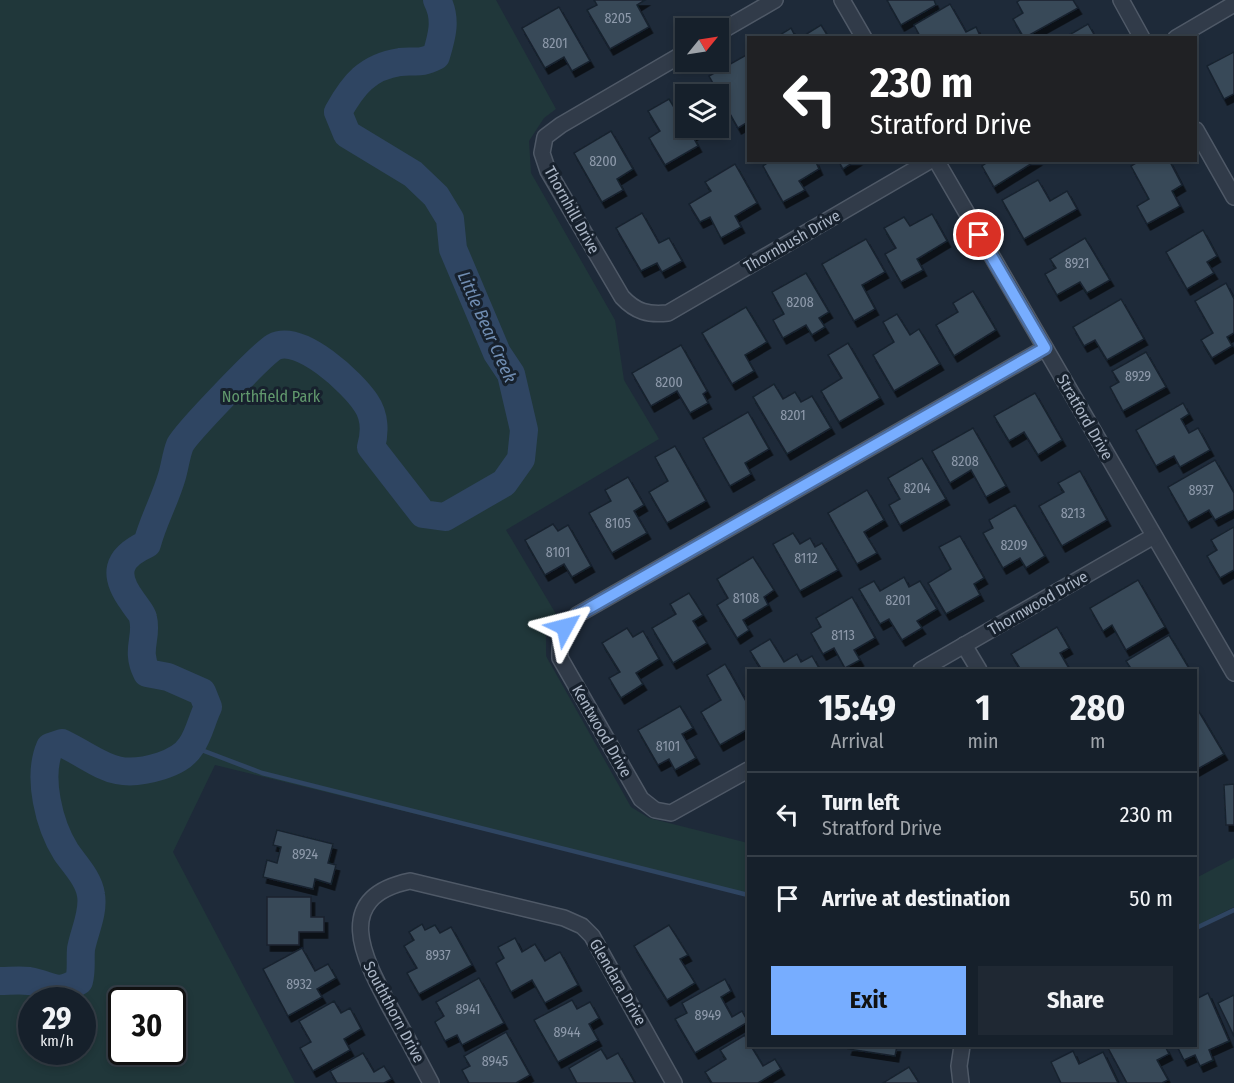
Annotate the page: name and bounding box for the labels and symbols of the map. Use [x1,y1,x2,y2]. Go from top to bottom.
house number: 8205 [605,10,631,27]
north arrow [675,18,729,72]
house number: 8201 [542,35,568,52]
house number: 8200 [589,153,617,170]
street label: Thornhill Drive [540,163,604,257]
street label: Thornbush Drive [740,206,844,276]
pin [953,209,1004,260]
house number: 8921 [1065,255,1089,272]
water label: Little Bear Creek [453,268,521,386]
house number: 8208 [786,294,814,311]
house number: 8929 [1125,368,1151,385]
street label: Stratford Drive [1053,371,1117,463]
house number: 8200 [655,374,683,391]
park label: Northfield Park [222,387,321,406]
house number: 8201 [780,407,806,424]
house number: 8208 [951,453,979,470]
house number: 8204 [903,480,931,497]
house number: 8937 [1188,482,1214,499]
house number: 8213 [1061,505,1085,522]
house number: 8105 [605,515,631,532]
house number: 8209 [1000,537,1028,554]
house number: 8101 [546,544,570,561]
house number: 8112 [794,550,818,567]
street label: Thornwood Drive [985,567,1091,639]
house number: 8108 [733,590,759,607]
house number: 8201 [885,592,911,609]
position arrow [533,595,597,659]
house number: 8113 [831,627,855,644]
street label: Kentwood Drive [568,682,636,781]
house number: 8101 [656,738,680,755]
house number: 8924 [292,846,318,863]
street label: Glendara Drive [586,935,650,1029]
house number: 8937 [425,947,451,964]
street label: Souththorn Drive [359,958,429,1066]
house number: 8932 [286,976,312,993]
speed limit sign: 30 [108,987,186,1065]
house number: 8941 [456,1001,480,1018]
house number: 8949 [695,1007,722,1024]
house number: 8944 [553,1024,581,1041]
house number: 8945 [482,1053,508,1070]

